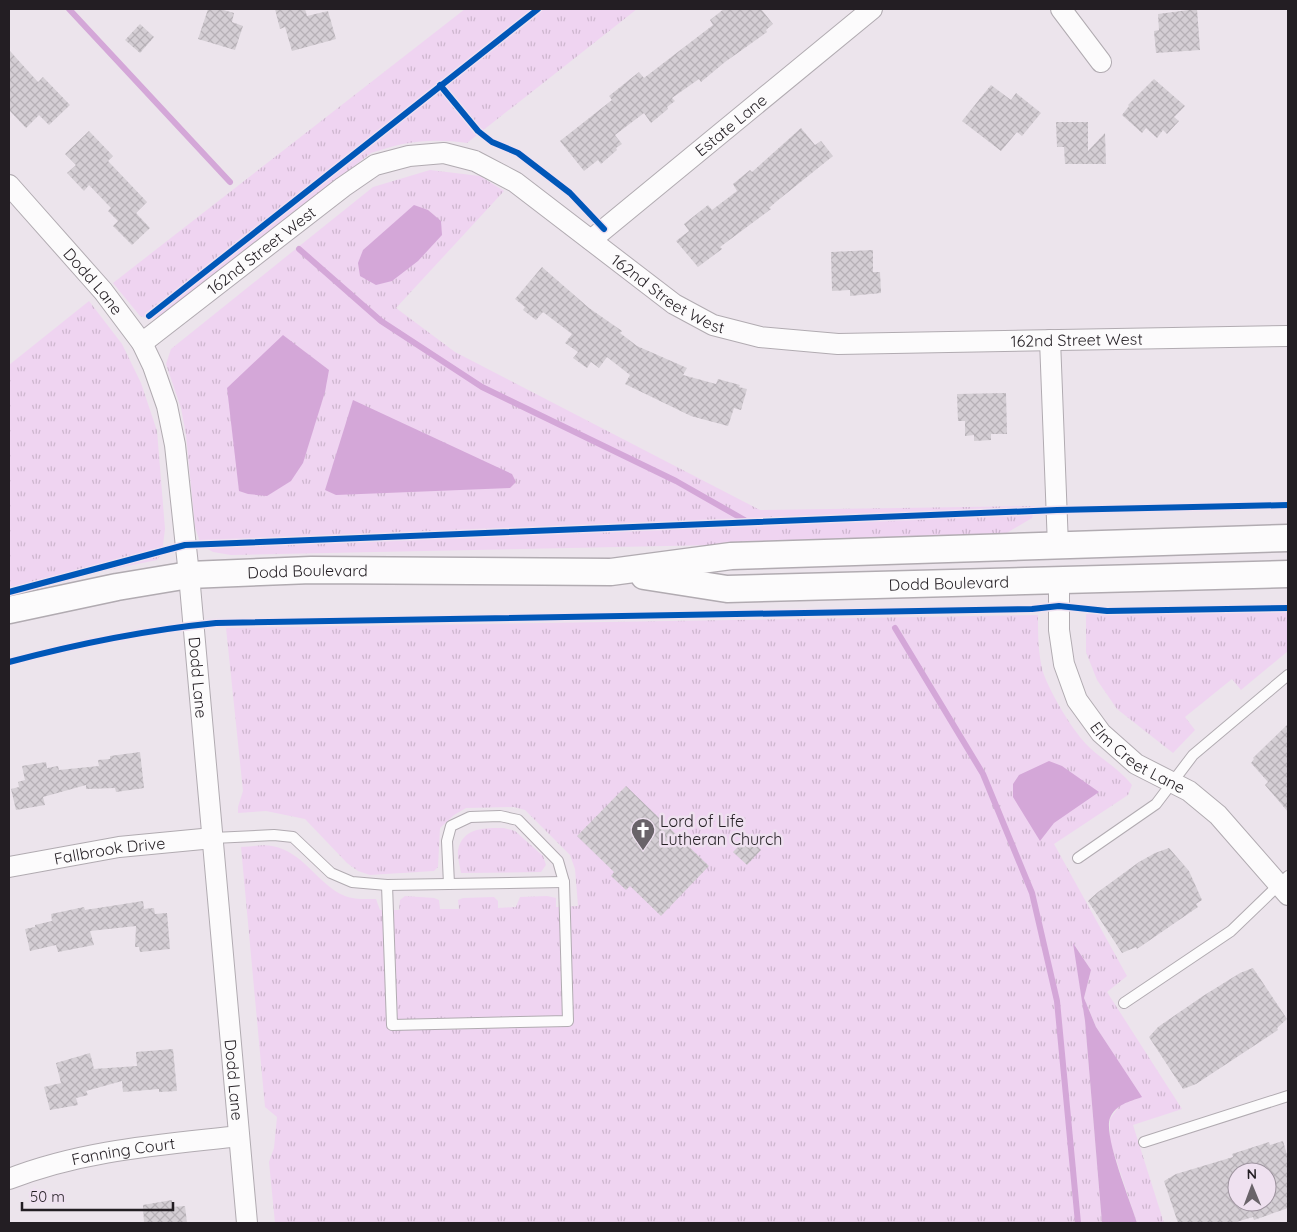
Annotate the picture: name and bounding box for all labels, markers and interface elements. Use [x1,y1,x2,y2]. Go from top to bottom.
street label: Estate Lane [691,90,771,160]
street label: 162nd Street West [203,202,320,299]
street label: Dodd Lane [59,244,127,319]
street label: 162nd Street West [607,250,727,338]
street label: 162nd Street West [1010,329,1143,351]
street label: Dodd Boulevard [247,560,368,583]
street label: Dodd Boulevard [888,571,1009,595]
street label: Dodd Lane [185,636,212,719]
street label: Elm Creet Lane [1086,718,1189,797]
place label: Lord of Life Lutheran Church [660,811,782,849]
church icon: Lord of Life Lutheran Church [630,817,656,851]
street label: Fallbrook Drive [52,833,166,869]
street label: Dodd Lane [221,1038,248,1121]
street label: Fanning Court [69,1133,176,1169]
north arrow [1227,1162,1277,1212]
text: N [1246,1165,1257,1183]
scale bar [22,1180,174,1212]
text: 50 m [30,1187,65,1206]

